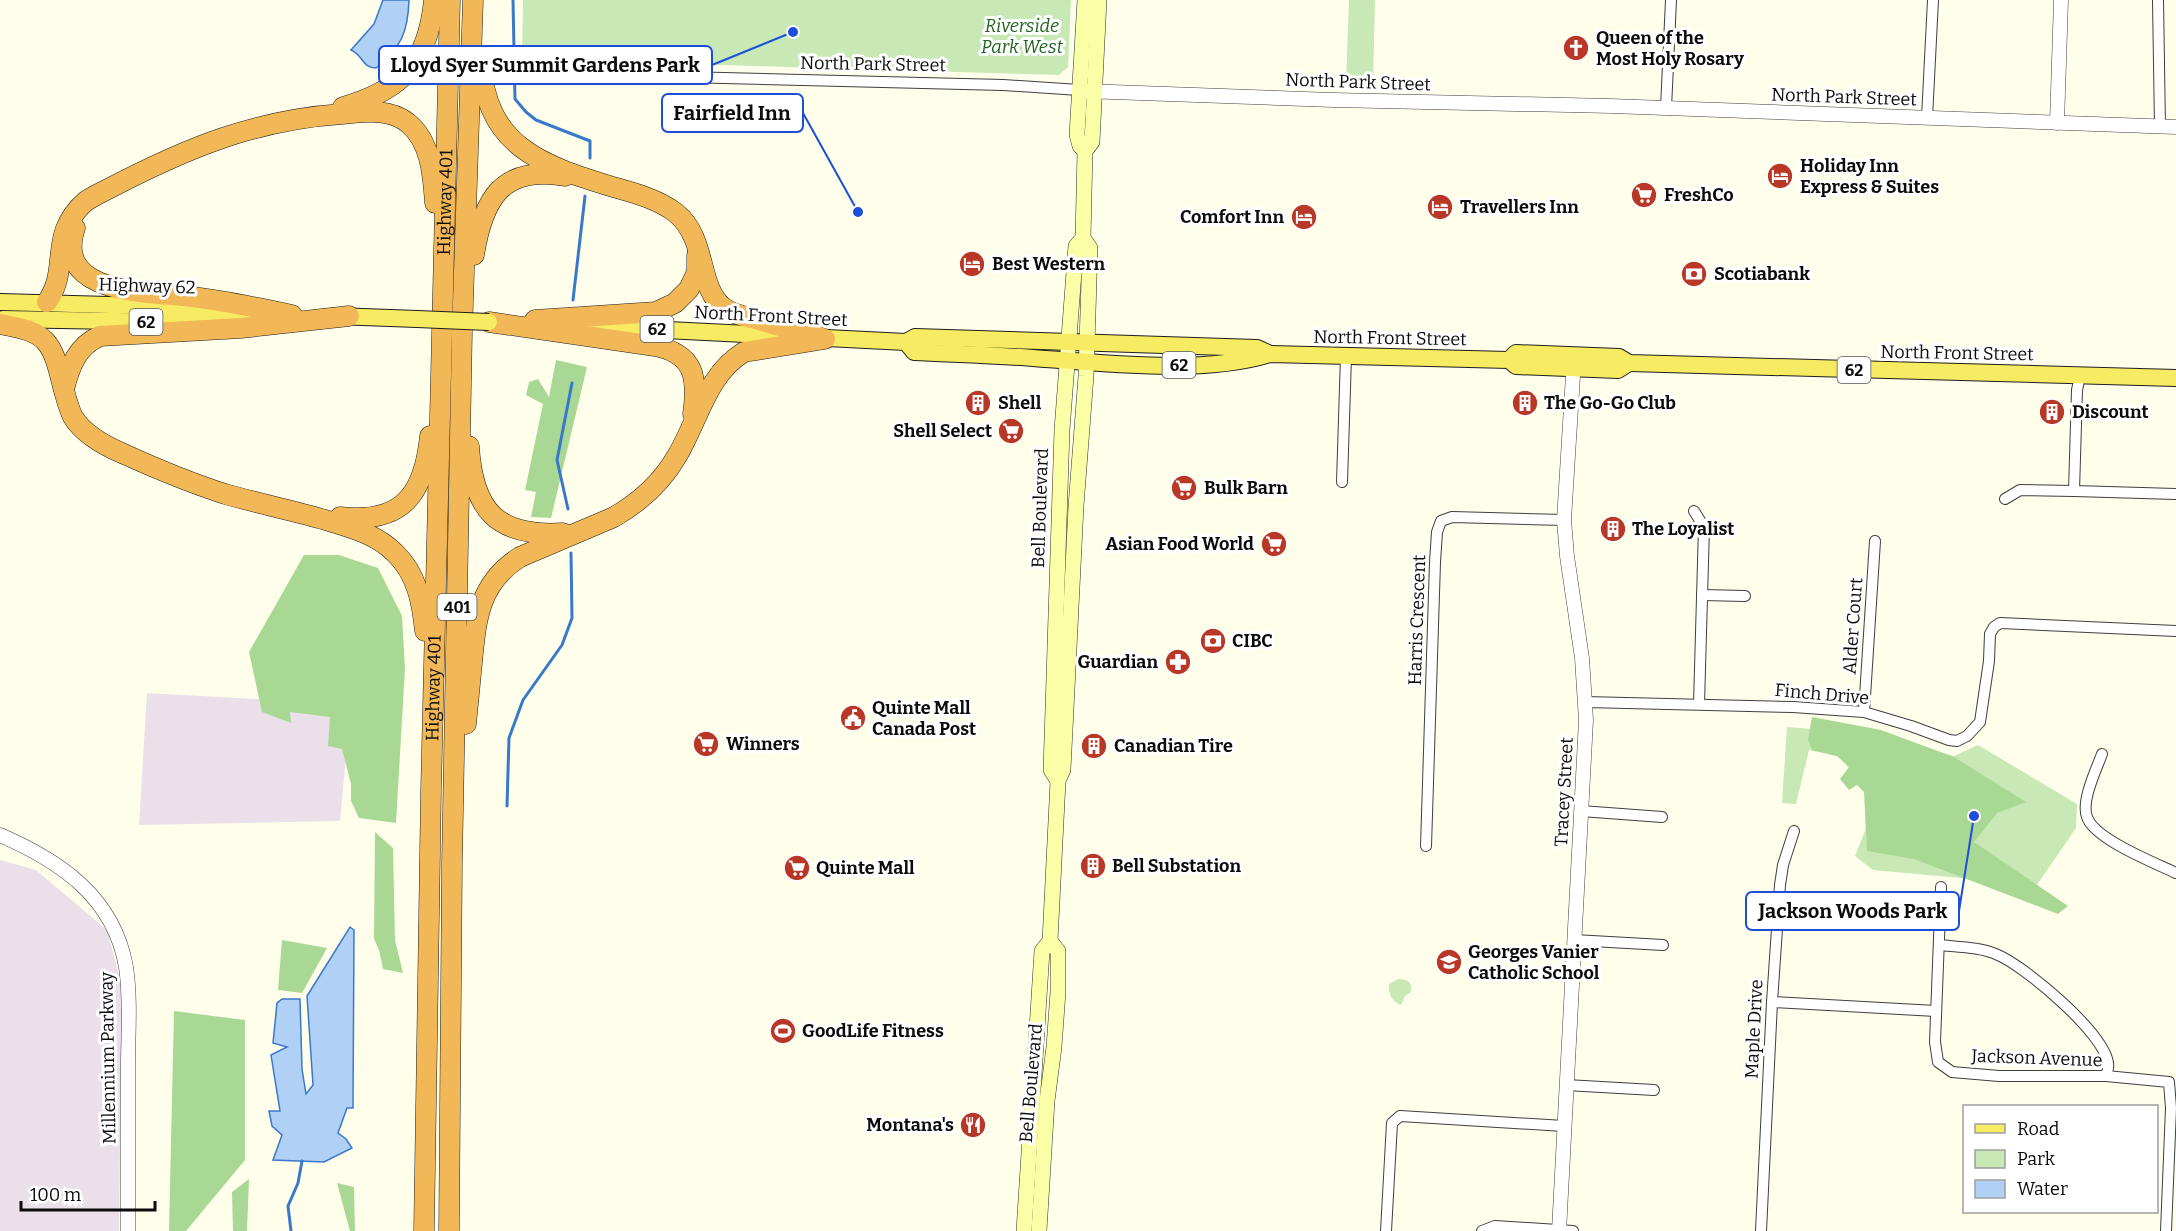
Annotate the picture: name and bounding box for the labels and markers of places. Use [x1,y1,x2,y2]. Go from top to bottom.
place label: Queen of the Most Holy Rosary [1596,27,1745,70]
church icon: Queen of the Most Holy Rosary [1561,33,1591,63]
callout: Lloyd Syer Summit Gardens Park [379,46,712,84]
callout: Fairfield Inn [662,94,803,132]
place label: Holiday Inn Express & Suites [1800,155,1939,198]
hotel icon: Holiday Inn Express & Suites [1765,161,1795,191]
supermarket icon: FreshCo [1629,180,1659,210]
place label: FreshCo [1664,184,1734,206]
hotel icon: Travellers Inn [1425,192,1455,222]
place label: Travellers Inn [1460,196,1579,218]
hotel icon: Comfort Inn [1289,202,1319,232]
place label: Comfort Inn [1180,206,1284,228]
hotel icon: Best Western [957,249,987,279]
place label: Best Western [992,253,1106,275]
bank icon: Scotiabank [1679,259,1709,289]
place label: Scotiabank [1714,263,1810,285]
building icon: Shell [963,388,993,418]
building icon: The Go-Go Club [1510,388,1540,418]
place label: Shell [998,392,1042,414]
place label: The Go-Go Club [1544,392,1676,414]
building icon: Discount [2037,397,2067,427]
place label: Discount [2072,401,2149,423]
supermarket icon: Shell Select [996,416,1026,446]
place label: Shell Select [893,420,992,442]
supermarket icon: Bulk Barn [1169,473,1199,503]
place label: Bulk Barn [1204,477,1288,499]
building icon: The Loyalist [1598,514,1628,544]
place label: The Loyalist [1632,518,1734,540]
supermarket icon: Asian Food World [1259,529,1289,559]
place label: Asian Food World [1105,533,1254,555]
bank icon: CIBC [1198,626,1228,656]
place label: CIBC [1232,630,1273,652]
pharmacy icon: Guardian [1163,647,1193,677]
place label: Guardian [1077,651,1158,673]
place label: Quinte Mall Canada Post [872,697,976,740]
public building icon: Quinte Mall Canada Post [838,703,868,733]
supermarket icon: Winners [691,729,721,759]
building icon: Canadian Tire [1079,731,1109,761]
place label: Winners [726,733,800,755]
place label: Canadian Tire [1114,735,1233,757]
building icon: Bell Substation [1078,851,1108,881]
supermarket icon: Quinte Mall [782,853,812,883]
place label: Bell Substation [1112,855,1241,877]
place label: Quinte Mall [816,857,915,879]
callout: Jackson Woods Park [1746,892,1959,930]
place label: Georges Vanier Catholic School [1468,941,1600,984]
school or university icon: Georges Vanier Catholic School [1434,947,1464,977]
sports icon: GoodLife Fitness [768,1016,798,1046]
place label: GoodLife Fitness [802,1020,944,1042]
restaurant icon: Montana's [958,1110,988,1140]
place label: Montana's [866,1114,954,1136]

